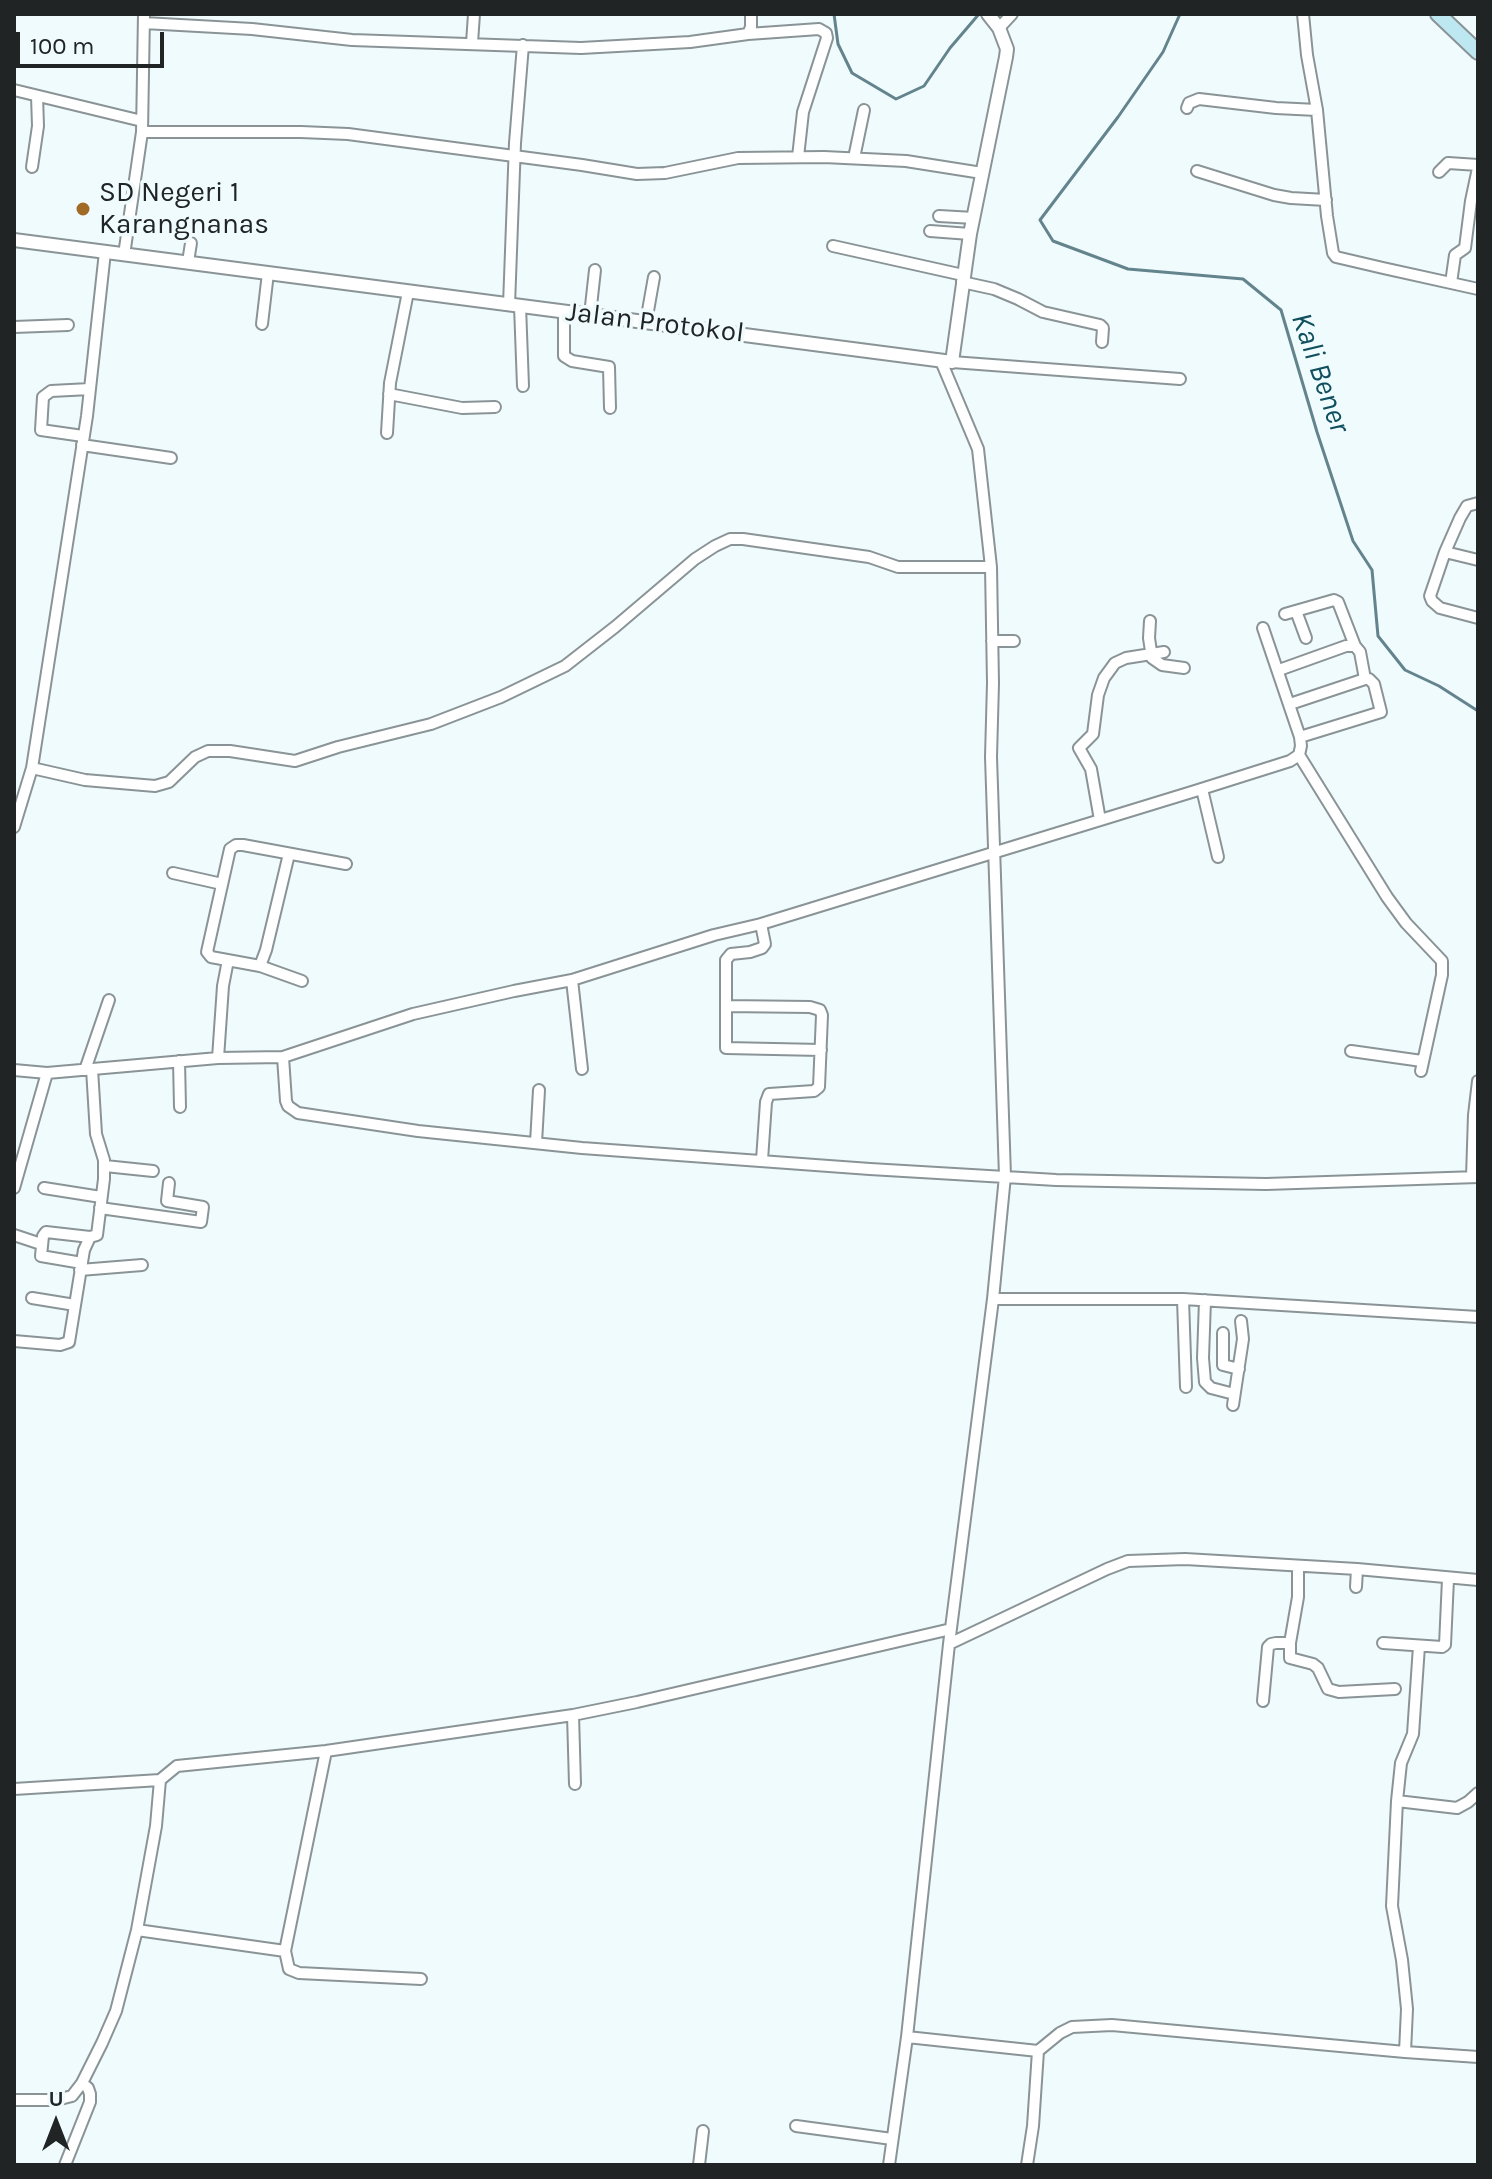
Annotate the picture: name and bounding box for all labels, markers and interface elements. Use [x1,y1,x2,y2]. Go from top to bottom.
scale bar [20,16,168,66]
text: 100 m [30,32,95,60]
place label: SD Negeri 1 Karangnanas [99,176,269,242]
marker: SD Negeri 1 Karangnanas [74,200,92,218]
street label: Jalan Protokol [564,295,746,351]
water label: Kali Bener [1283,308,1357,438]
north arrow [16,2083,96,2163]
text: U [48,2086,64,2112]

